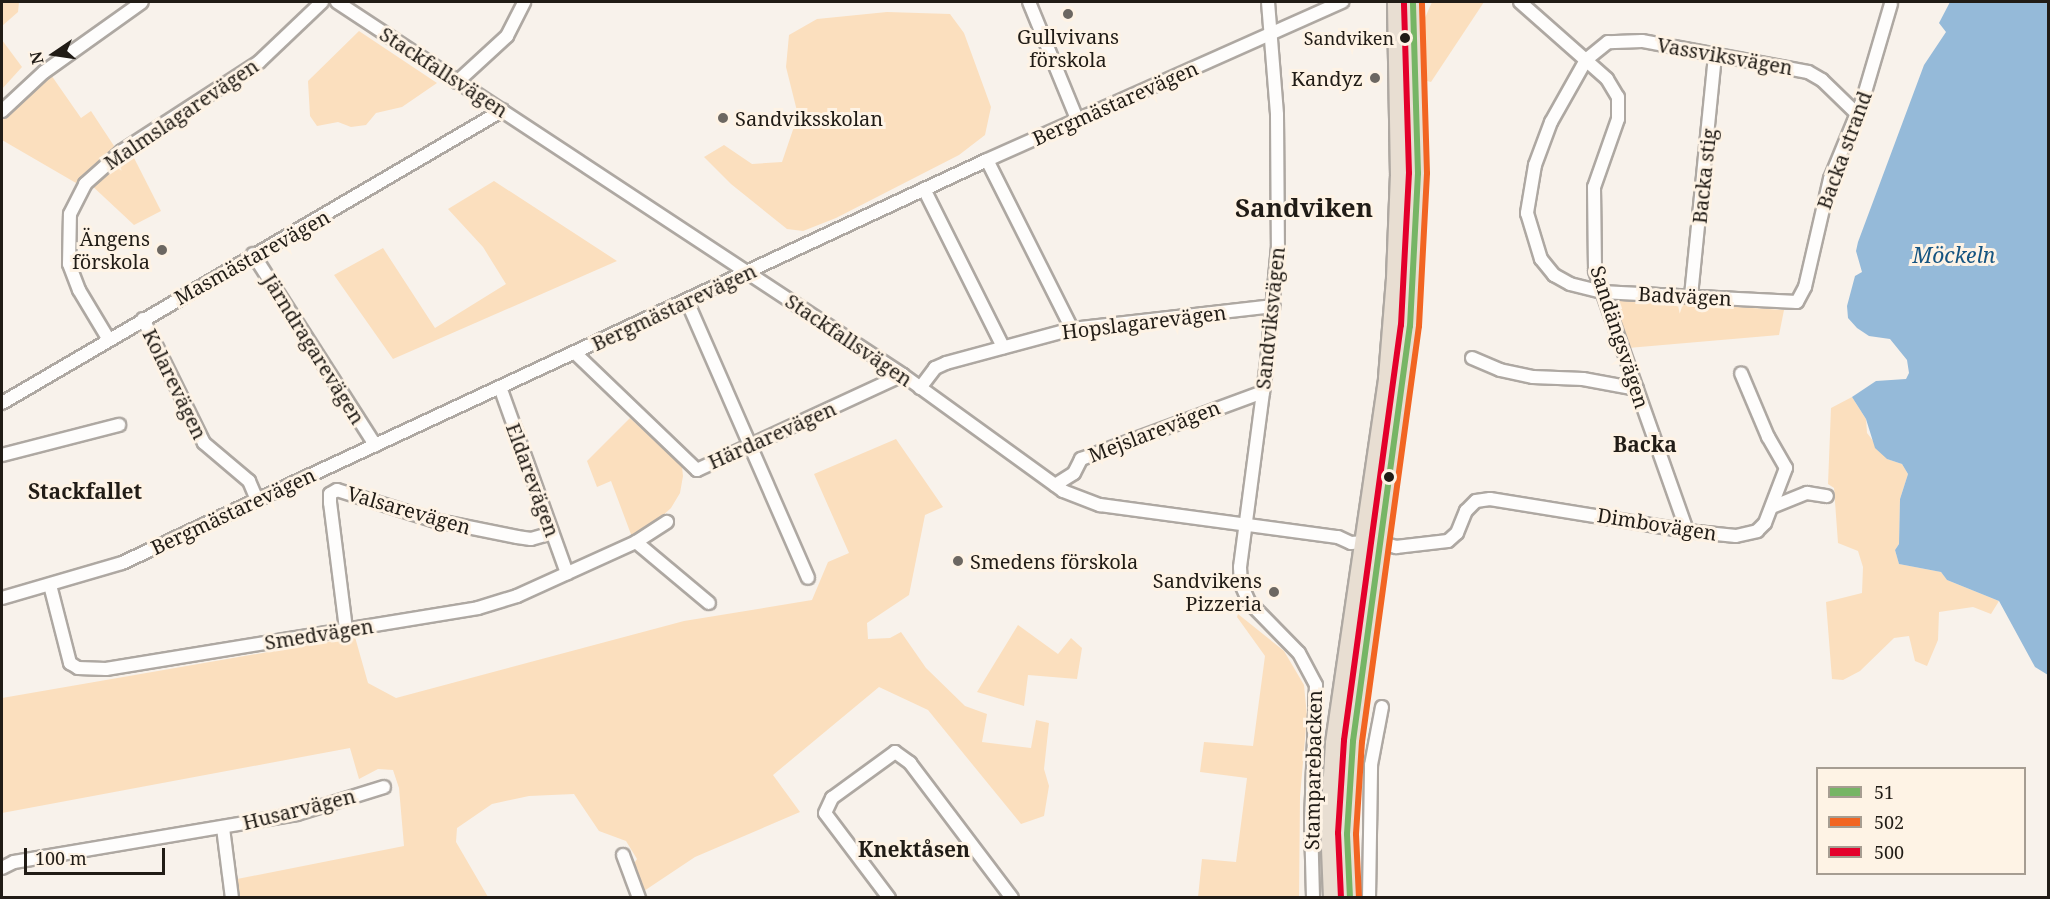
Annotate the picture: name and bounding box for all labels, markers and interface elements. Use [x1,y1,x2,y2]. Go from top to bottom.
marker: Gullvivans förskola [1061,7,1075,21]
street label: Stackfallsvägen [375,22,513,122]
north arrow [24,24,84,84]
place label: Gullvivans förskola [1017,24,1119,71]
place label: Sandviken [1304,27,1394,49]
marker: Sandviken [1399,32,1411,44]
street label: Vassviksvägen [1655,32,1795,80]
text: N [24,49,49,67]
street label: Malmslagarevägen [99,53,263,175]
street label: Bergmästarevägen [1028,56,1202,150]
place label: Kandyz [1291,66,1363,90]
marker: Kandyz [1368,71,1382,85]
street label: Backa strand [1812,88,1876,212]
place label: Sandviksskolan [735,106,883,130]
marker: Sandviksskolan [716,111,730,125]
street label: Backa stig [1687,127,1721,225]
district label: Sandviken [1235,192,1373,224]
street label: Masmästarevägen [170,204,334,310]
place label: Ängens förskola [72,226,150,273]
water label: Möckeln [1913,242,1995,268]
marker: Ängens förskola [155,243,169,257]
street label: Sandviksvägen [1251,246,1289,390]
street label: Bergmästarevägen [588,258,760,356]
street label: Sandängsvägen [1586,263,1654,411]
street label: Järndragarevägen [258,269,370,429]
street label: Badvägen [1638,282,1732,310]
street label: Stackfallsvägen [781,289,917,391]
street label: Hopslagarevägen [1060,300,1228,344]
street label: Kolarevägen [138,325,212,443]
street label: Mejslarevägen [1085,395,1223,467]
street label: Härdarevägen [704,396,840,474]
street label: Eldarevägen [501,420,565,540]
district label: Backa [1613,431,1677,457]
street label: Bergmästarevägen [147,462,319,560]
unlabelled marker [1383,471,1395,483]
district label: Stackfallet [28,478,142,504]
street label: Valsarevägen [344,481,474,539]
street label: Dimbovägen [1595,503,1719,545]
place label: Smedens förskola [970,549,1138,573]
marker: Smedens förskola [951,554,965,568]
place label: Sandvikens Pizzeria [1153,568,1262,615]
marker: Sandvikens Pizzeria [1267,585,1281,599]
street label: Smedvägen [263,614,375,654]
street label: Stamparebacken [1300,690,1326,850]
legend [1816,767,2026,875]
text: 51 [1874,780,1894,804]
street label: Husarvägen [240,783,358,835]
text: 502 [1874,810,1904,834]
scale bar [27,836,168,874]
district label: Knektåsen [858,836,970,862]
text: 500 [1874,840,1904,864]
text: 100 m [35,846,87,870]

